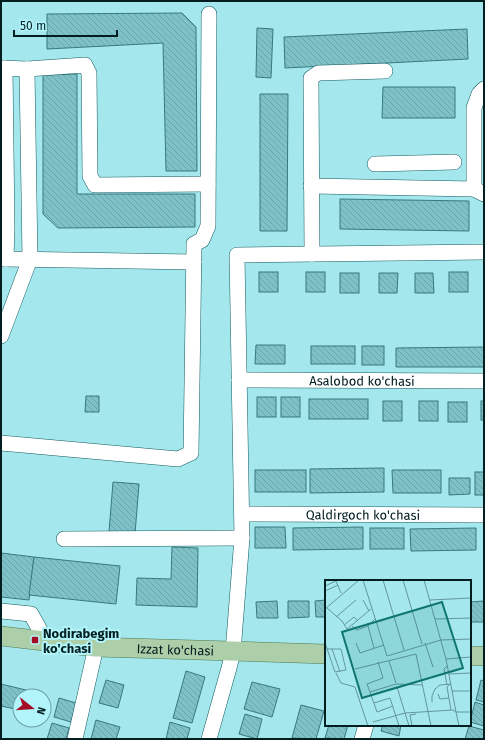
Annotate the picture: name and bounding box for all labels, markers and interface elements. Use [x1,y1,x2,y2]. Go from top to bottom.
scale bar [14,12,117,38]
text: 50 m [20,19,46,33]
street label: Asalobod ko'chasi [309,373,415,388]
street label: Qaldirgoch ko'chasi [306,507,420,522]
inset map [325,580,471,726]
place label: Nodirabegim ko'chasi [43,626,119,656]
marker: Nodirabegim ko'chasi [30,635,40,645]
street label: Izzat ko'chasi [136,641,214,658]
north arrow [12,688,52,728]
text: N [34,705,48,716]

